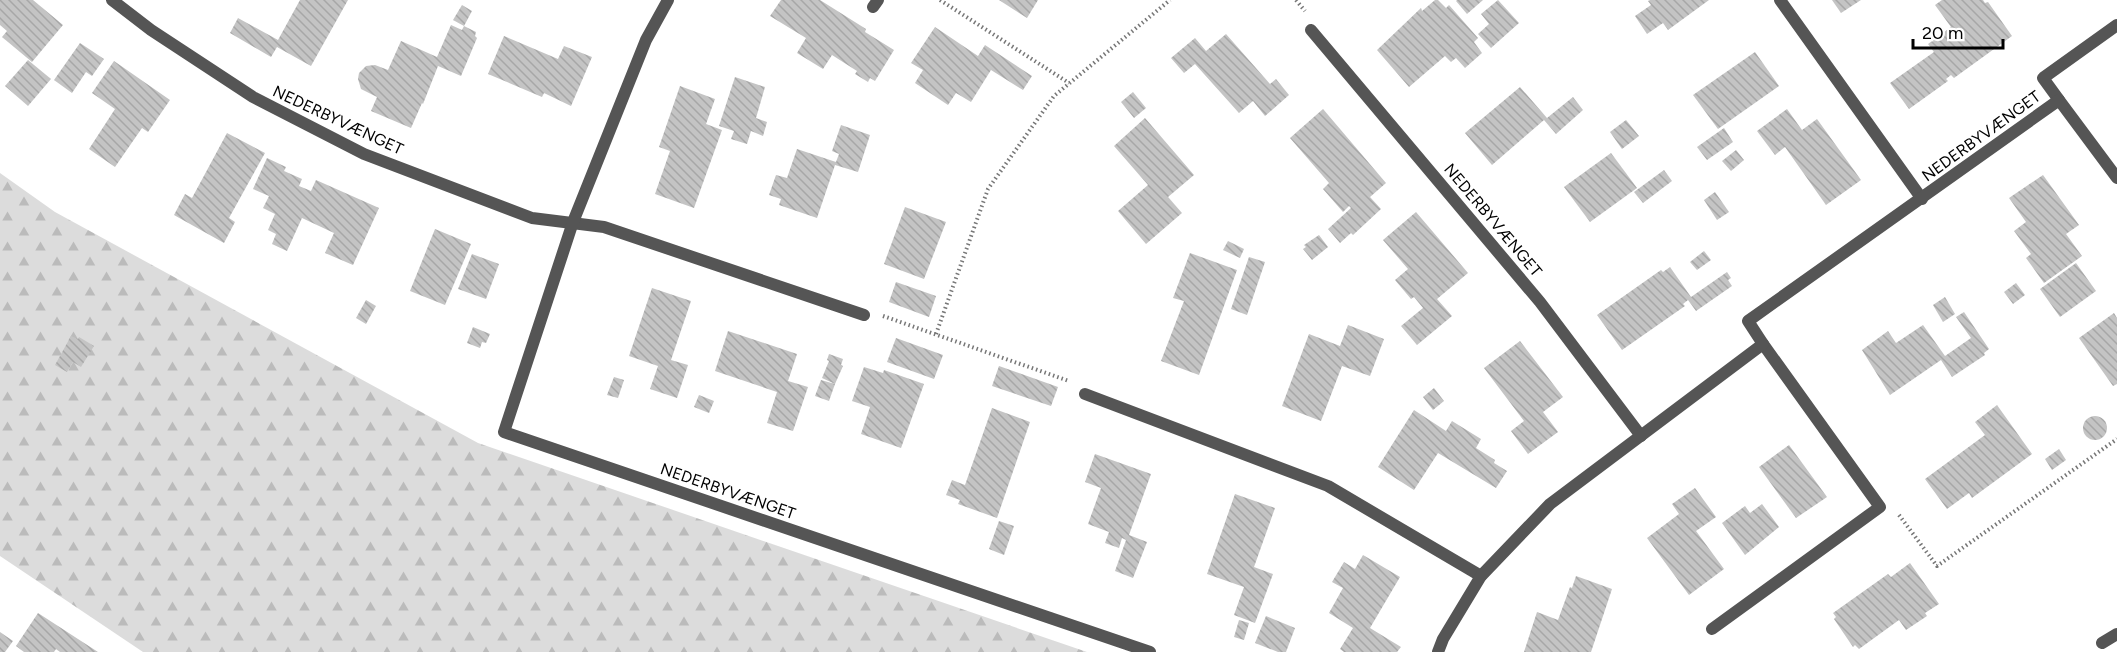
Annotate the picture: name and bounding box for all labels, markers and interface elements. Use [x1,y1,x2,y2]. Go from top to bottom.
scale bar [1913,12,2003,50]
text: 20 m [1922,22,1963,44]
street label: NEDERBYVÆNGET [270,81,406,159]
street label: NEDERBYVÆNGET [1918,87,2044,185]
street label: NEDERBYVÆNGET [1440,160,1546,281]
street label: NEDERBYVÆNGET [658,459,798,523]

